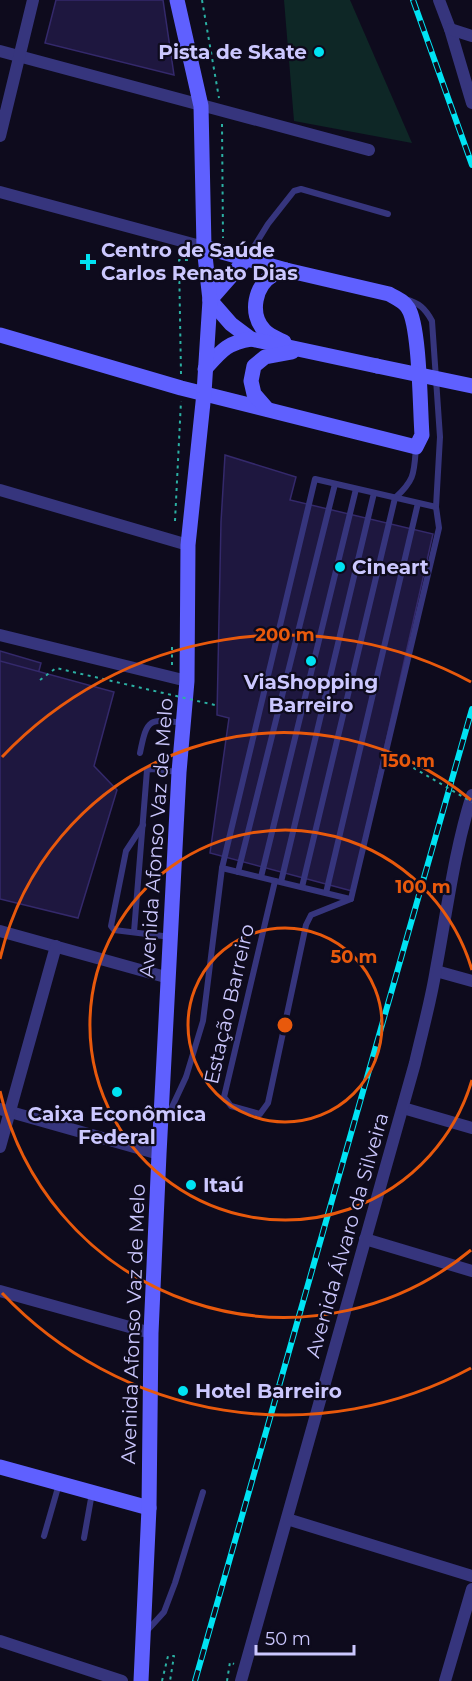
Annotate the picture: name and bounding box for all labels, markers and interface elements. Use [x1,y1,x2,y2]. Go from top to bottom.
place label: Pista de Skate [158,40,307,64]
marker: Pista de Skate [312,45,326,59]
place label: Centro de Saúde Carlos Renato Dias [101,238,298,285]
marker: Centro de Saúde Carlos Renato Dias [79,253,97,271]
place label: Cineart [352,555,429,579]
marker: Cineart [333,560,347,574]
text: 200 m [255,624,315,646]
marker: ViaShopping Barreiro [304,654,318,668]
place label: ViaShopping Barreiro [243,670,378,717]
street label: Avenida Afonso Vaz de Melo [134,697,178,979]
text: 150 m [381,750,435,772]
text: 100 m [395,876,451,898]
street label: Estação Barreiro [199,922,259,1086]
text: 50 m [331,946,377,968]
centre of rings [275,1015,295,1035]
marker: Caixa Econômica Federal [110,1085,124,1099]
place label: Caixa Econômica Federal [28,1102,206,1149]
street label: Avenida Álvaro da Silveira [300,1110,394,1360]
place label: Itaú [203,1173,244,1197]
marker: Itaú [184,1178,198,1192]
street label: Avenida Afonso Vaz de Melo [116,1183,150,1465]
place label: Hotel Barreiro [195,1379,342,1403]
marker: Hotel Barreiro [176,1384,190,1398]
scale bar [256,1618,354,1656]
text: 50 m [265,1628,311,1650]

